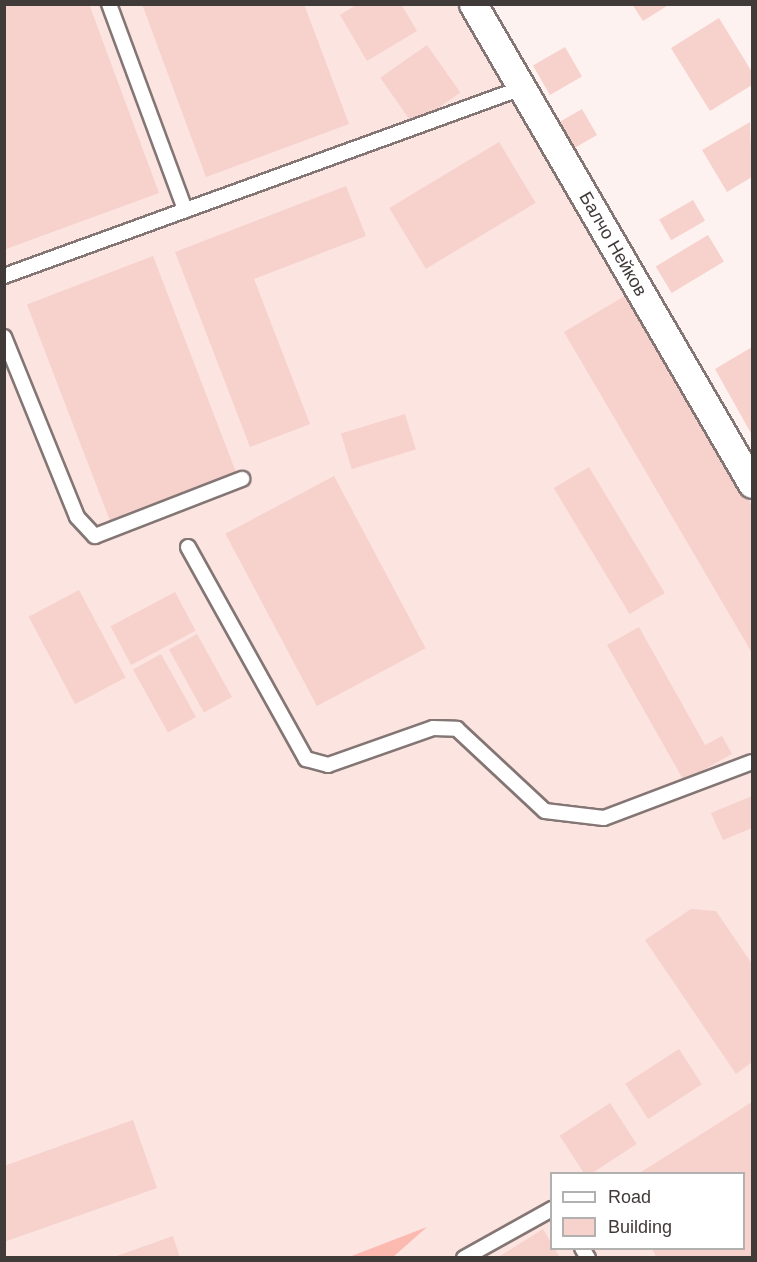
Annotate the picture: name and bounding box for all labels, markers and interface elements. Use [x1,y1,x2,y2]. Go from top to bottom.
street label: Балчо Нейков [574,188,652,300]
legend [550,1172,745,1250]
text: Road [608,1187,651,1207]
text: Building [608,1217,672,1237]

